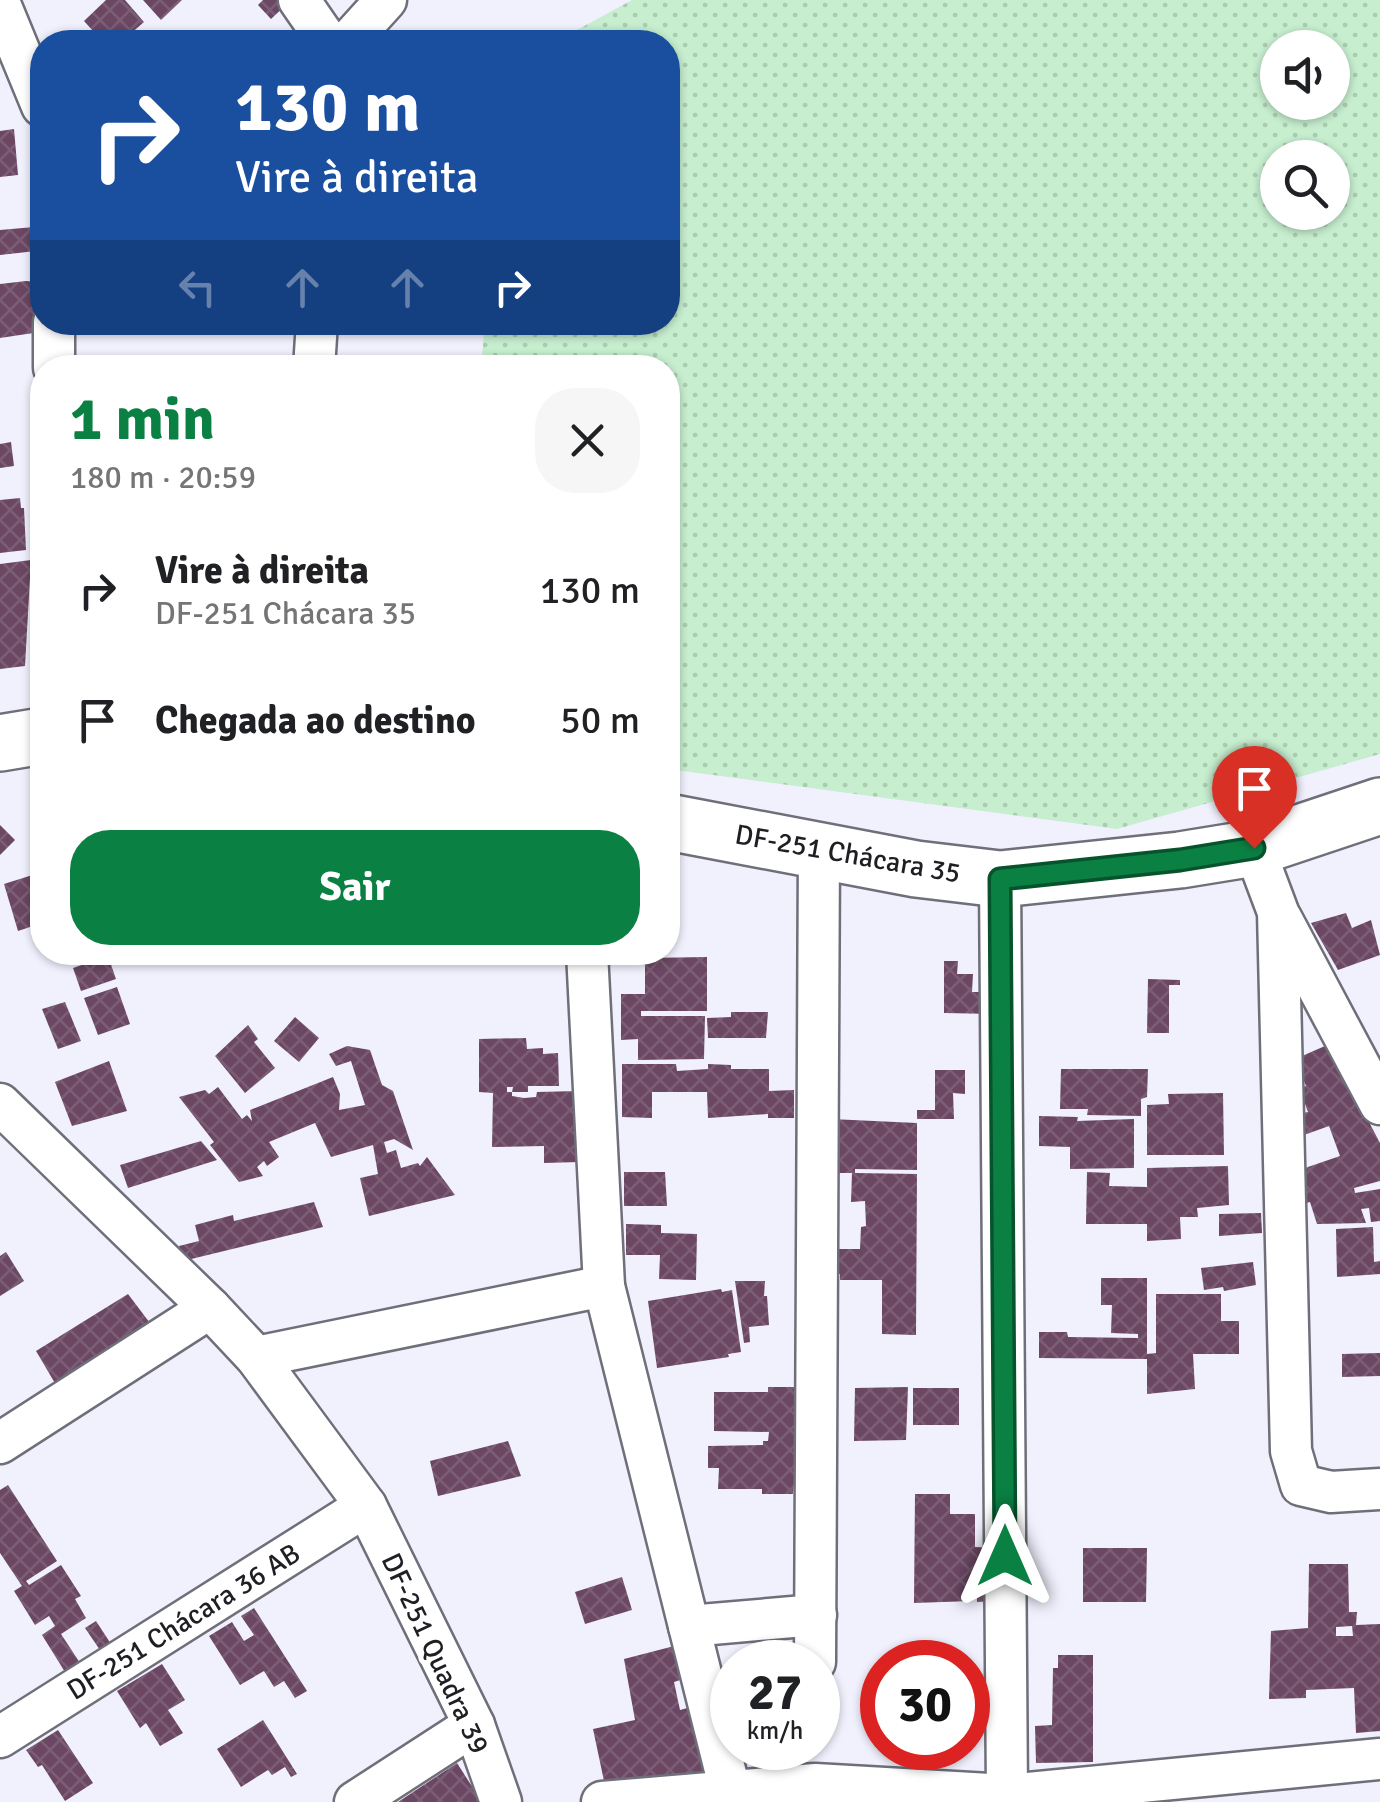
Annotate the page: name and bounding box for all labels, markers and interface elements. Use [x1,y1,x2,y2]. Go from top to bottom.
map controls [1260,30,1350,230]
button: sound [1260,30,1350,120]
text: 130 m [235,64,420,150]
icon: right [70,70,200,200]
button: search [1260,140,1350,230]
text: Vire à direita [235,150,479,205]
icon: left [170,260,225,315]
icon: ahead [275,260,330,315]
icon: ahead [380,260,435,315]
icon: right [485,260,540,315]
text: 1 min [70,383,215,457]
button: close [535,388,640,493]
text: 180 m · 20:59 [70,458,256,497]
text: Vire à direita [155,547,369,594]
icon: right [70,563,125,618]
text: 130 m [540,567,640,614]
text: DF-251 Chácara 35 [155,594,416,633]
icon: arrive [70,693,125,748]
text: Chegada ao destino [155,697,476,744]
text: 50 m [560,697,640,744]
pin [1212,746,1297,849]
icon: arrive [1227,761,1282,816]
street label: DF-251 Chácara 35 [732,817,963,891]
button: Sair [70,830,640,945]
position arrow [953,1504,1057,1608]
street label: DF-251 Chácara 36 AB [61,1536,306,1707]
street label: DF-251 Quadra 39 [374,1548,496,1759]
speed limit sign: 30 [860,1640,990,1770]
text: 27 [748,1662,802,1724]
text: km/h [747,1715,803,1746]

